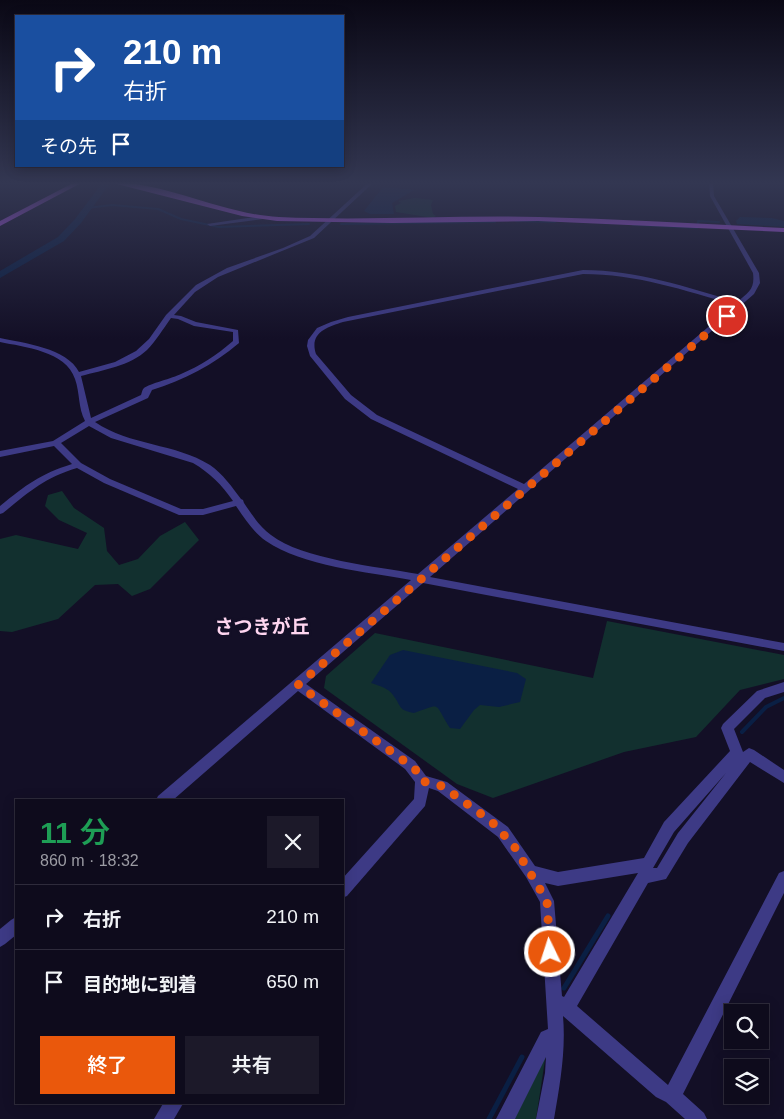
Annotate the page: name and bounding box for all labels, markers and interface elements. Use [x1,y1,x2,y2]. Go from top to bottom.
text: 210 m [123,32,222,71]
icon: right [40,35,105,100]
text: 右折 [123,79,167,104]
icon: arrive [107,130,135,158]
text: その先 [40,136,97,157]
pin [706,295,748,337]
icon: arrive [713,302,741,330]
district label: さつきが丘 [214,616,310,637]
text: 11 分 [40,816,110,849]
button: close [267,816,319,868]
text: 860 m · 18:32 [40,852,139,869]
icon: right [40,903,68,931]
text: 210 m [266,906,319,927]
text: 右折 [83,909,121,930]
position arrow [523,925,575,977]
icon: arrive [40,968,68,996]
text: 650 m [266,971,319,992]
text: 目的地に到着 [83,974,197,995]
map controls [724,1004,769,1104]
button: search [724,1004,769,1049]
button: 終了 [40,1036,175,1094]
button: 共有 [185,1036,319,1094]
button: layers [724,1059,769,1104]

